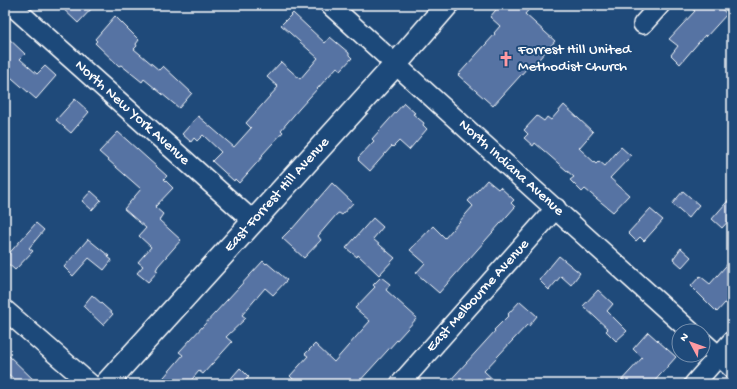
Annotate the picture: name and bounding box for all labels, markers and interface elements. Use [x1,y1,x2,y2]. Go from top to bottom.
place label: Forrest Hill United Methodist Church [517,41,632,76]
church icon: Forrest Hill United Methodist Church [497,50,515,68]
street label: North New York Avenue [71,57,193,170]
street label: North Indiana Avenue [455,116,568,220]
street label: East Forrest Hill Avenue [220,133,334,256]
street label: East Melbourne Avenue [422,236,534,356]
north arrow [671,323,711,363]
text: N [678,331,692,344]

